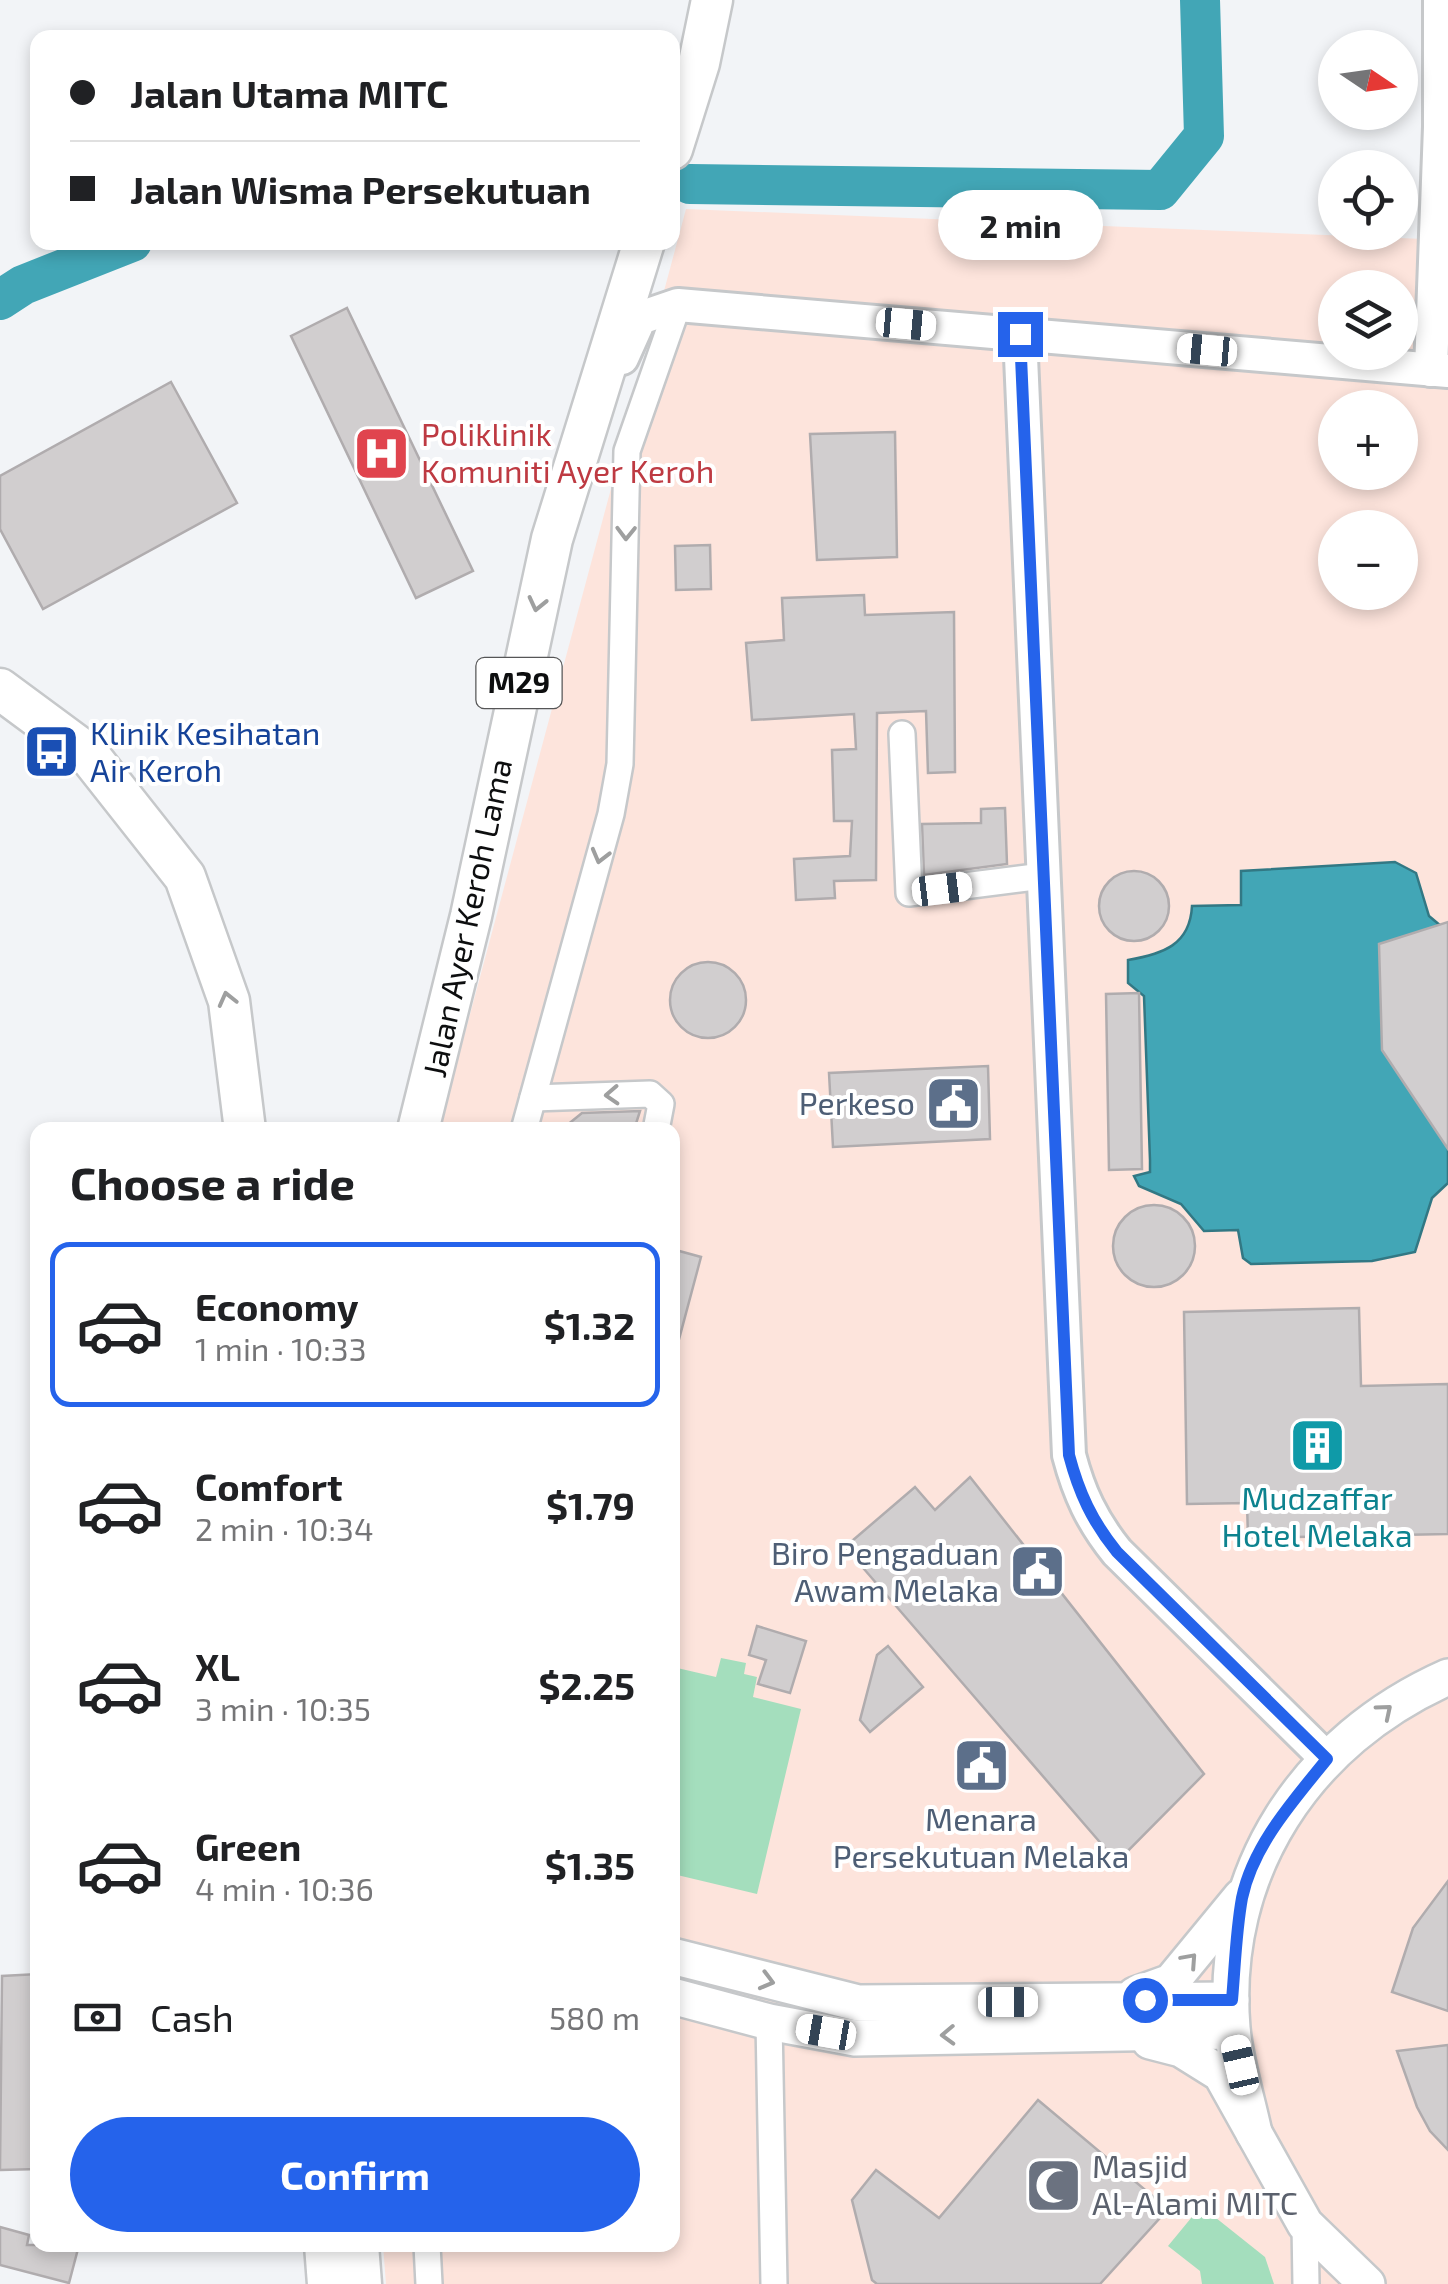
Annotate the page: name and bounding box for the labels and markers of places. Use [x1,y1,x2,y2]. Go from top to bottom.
place label: Poliklinik Komuniti Ayer Keroh [421,414,714,489]
hospital icon: Poliklinik Komuniti Ayer Keroh [352,423,412,483]
place label: Klinik Kesihatan Air Keroh [90,713,320,788]
bus stop icon: Klinik Kesihatan Air Keroh [21,722,81,782]
public building icon: Perkeso [924,1074,984,1134]
place label: Perkeso [799,1083,915,1121]
building icon: Mudzaffar Hotel Melaka [1287,1415,1347,1475]
place label: Mudzaffar Hotel Melaka [1222,1478,1412,1553]
place label: Biro Pengaduan Awam Melaka [771,1533,999,1608]
public building icon: Biro Pengaduan Awam Melaka [1008,1542,1068,1602]
public building icon: Menara Persekutuan Melaka [951,1736,1011,1796]
place label: Menara Persekutuan Melaka [833,1799,1129,1874]
place label: Masjid Al-Alami MITC [1092,2146,1298,2221]
mosque icon: Masjid Al-Alami MITC [1023,2155,1083,2215]

